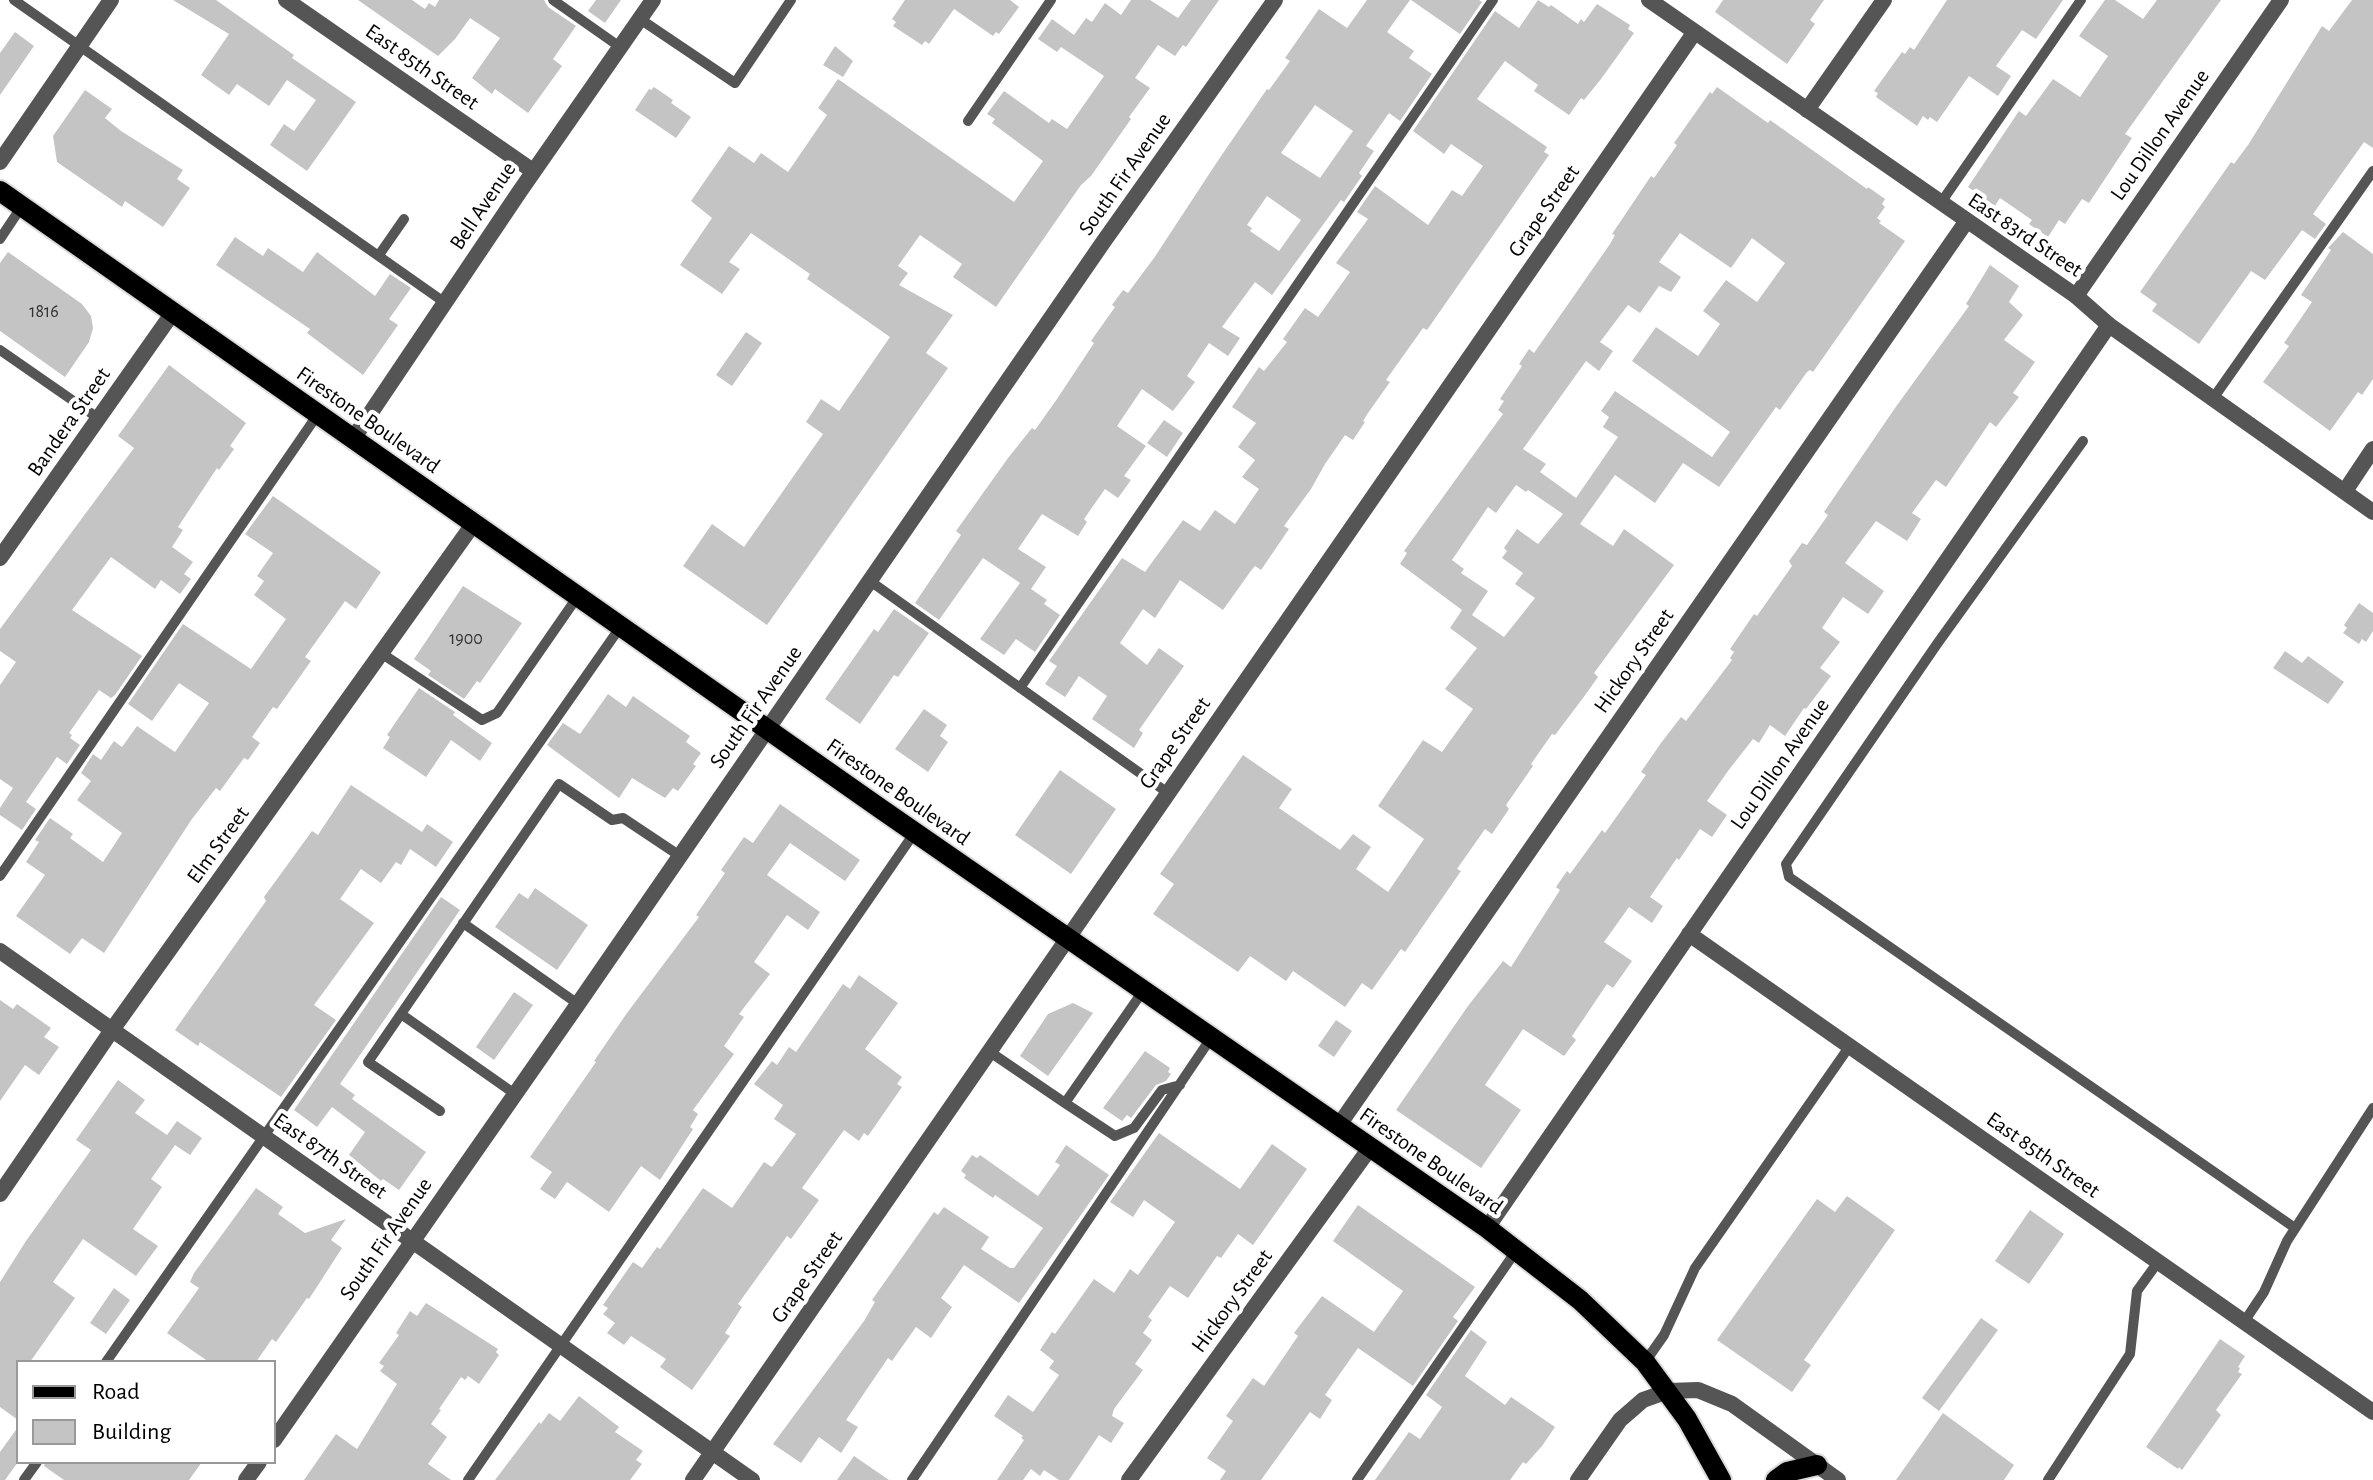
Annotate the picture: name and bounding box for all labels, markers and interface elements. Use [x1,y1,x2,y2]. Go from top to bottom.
street label: East 85th Street [360,18,484,116]
street label: Lou Dillon Avenue [2105,64,2215,206]
street label: South Fir Avenue [1073,108,1177,240]
street label: Bell Avenue [444,157,522,255]
street label: Grape Street [1503,160,1585,262]
street label: East 83rd Street [1963,187,2087,283]
house number: 1816 [29,301,59,323]
street label: Firestone Boulevard [291,361,445,479]
street label: Bandera Street [22,362,116,482]
street label: Hickory Street [1588,604,1680,718]
house number: 1900 [449,628,483,650]
street label: South Fir Avenue [704,641,808,773]
street label: Grape Street [1134,692,1216,794]
street label: Lou Dillon Avenue [1725,693,1835,835]
street label: Firestone Boulevard [821,733,975,851]
street label: Elm Street [181,801,255,889]
street label: Firestone Boulevard [1354,1102,1508,1220]
street label: East 85th Street [1981,1106,2105,1204]
street label: East 87th Street [268,1107,392,1205]
street label: South Fir Avenue [334,1173,438,1305]
street label: Grape Street [766,1226,848,1328]
street label: Hickory Street [1186,1244,1278,1358]
legend [16,1360,276,1464]
text: Road [92,1380,140,1404]
text: Building [92,1420,171,1444]

